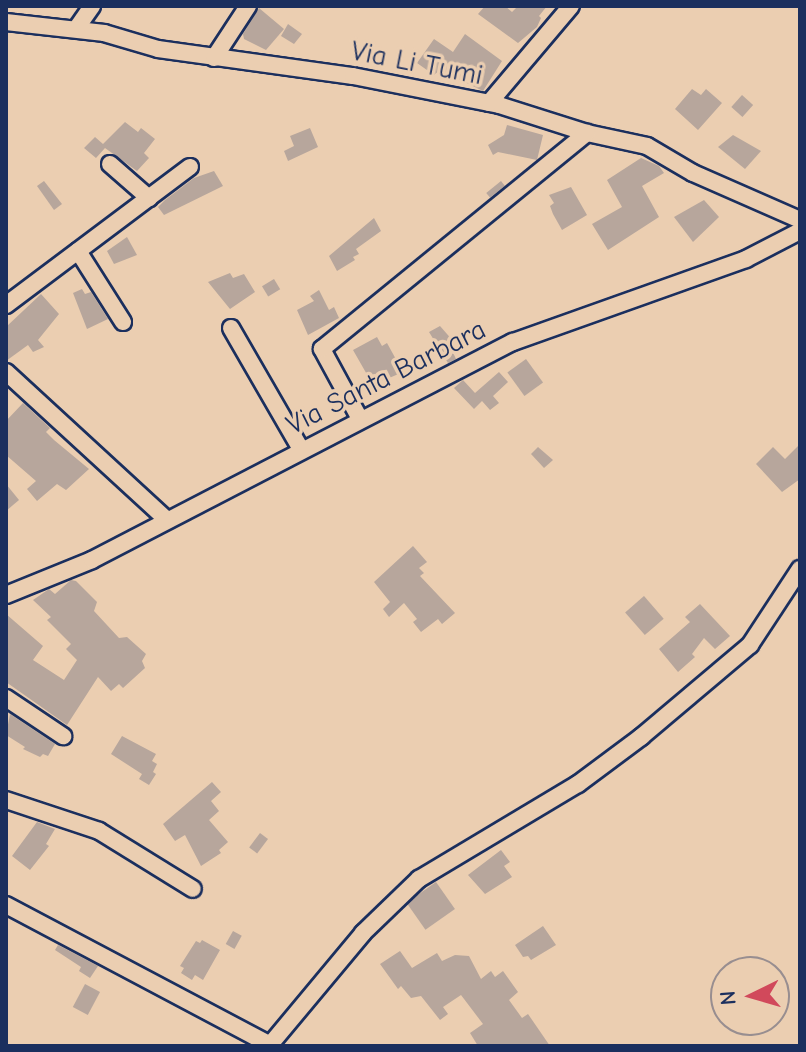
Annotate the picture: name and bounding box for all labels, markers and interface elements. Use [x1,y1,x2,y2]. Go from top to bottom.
street label: Via Li Tumi [348,34,486,92]
street label: Via Santa Barbara [281,312,491,442]
north arrow [710,956,790,1036]
text: N [715,990,742,1006]

